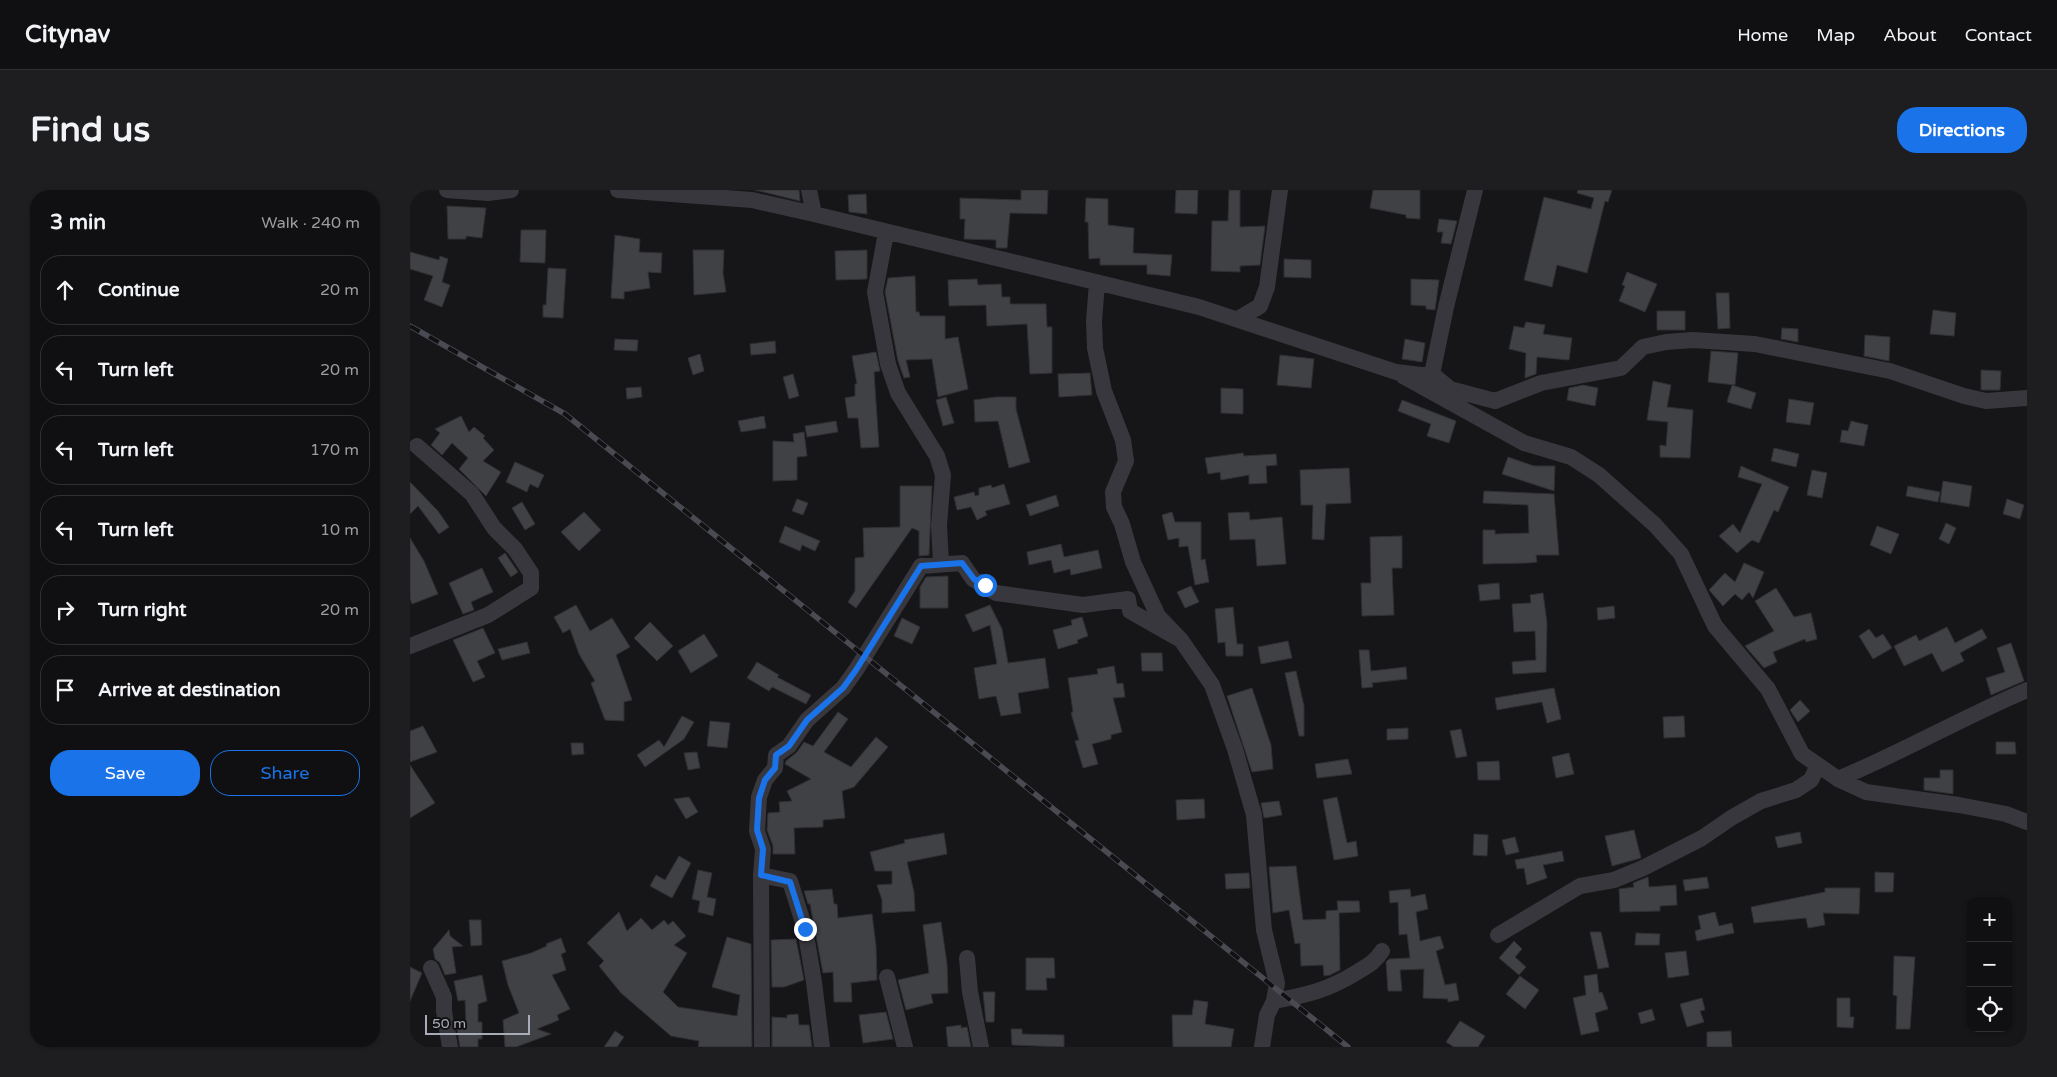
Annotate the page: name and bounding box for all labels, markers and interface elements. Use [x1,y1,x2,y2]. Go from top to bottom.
text: Citynav [25,20,110,49]
text: Home [1737,24,1788,46]
text: Map [1816,24,1855,46]
text: About [1883,24,1937,46]
text: Contact [1965,24,2032,46]
button: Directions [1897,107,2027,153]
text: Find us [30,109,150,151]
text: 3 min [50,210,106,235]
text: Walk · 240 m [261,213,360,233]
icon: ahead [51,276,79,304]
text: Continue [98,279,180,301]
text: 20 m [320,280,359,300]
icon: left [51,356,79,384]
text: Turn left [98,359,174,381]
text: 20 m [320,360,359,380]
icon: left [51,436,79,464]
text: Turn left [98,439,174,461]
text: 170 m [310,440,359,460]
icon: left [51,516,79,544]
text: Turn left [98,519,174,541]
text: 10 m [320,520,359,540]
route start [974,574,997,597]
icon: right [51,596,79,624]
text: Turn right [98,599,186,621]
text: 20 m [320,600,359,620]
icon: arrive [51,676,79,704]
text: Arrive at destination [98,679,281,701]
button: Save [50,750,200,796]
button: Share [210,750,360,796]
map controls [1967,897,2012,1032]
button: + [1967,897,2012,942]
route end [794,918,817,941]
button: − [1967,942,2012,987]
button: locate [1967,987,2012,1032]
scale bar [425,1012,530,1035]
text: 50 m [432,1015,466,1032]

